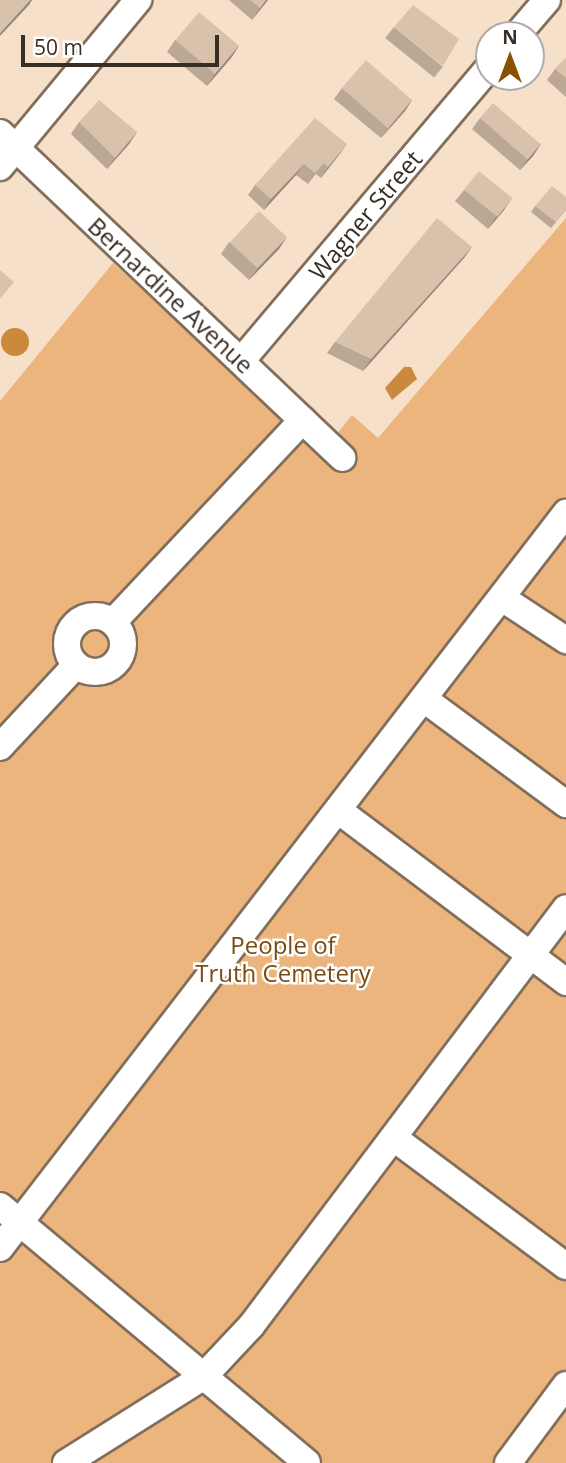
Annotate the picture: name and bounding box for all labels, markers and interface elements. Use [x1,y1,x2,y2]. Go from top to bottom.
scale bar [24,21,222,65]
north arrow [475,21,545,91]
text: N [502,24,518,50]
text: 50 m [34,33,83,61]
street label: Wagner Street [303,145,427,285]
street label: Bernardine Avenue [82,211,260,379]
park label: People of Truth Cemetery [195,931,371,987]

